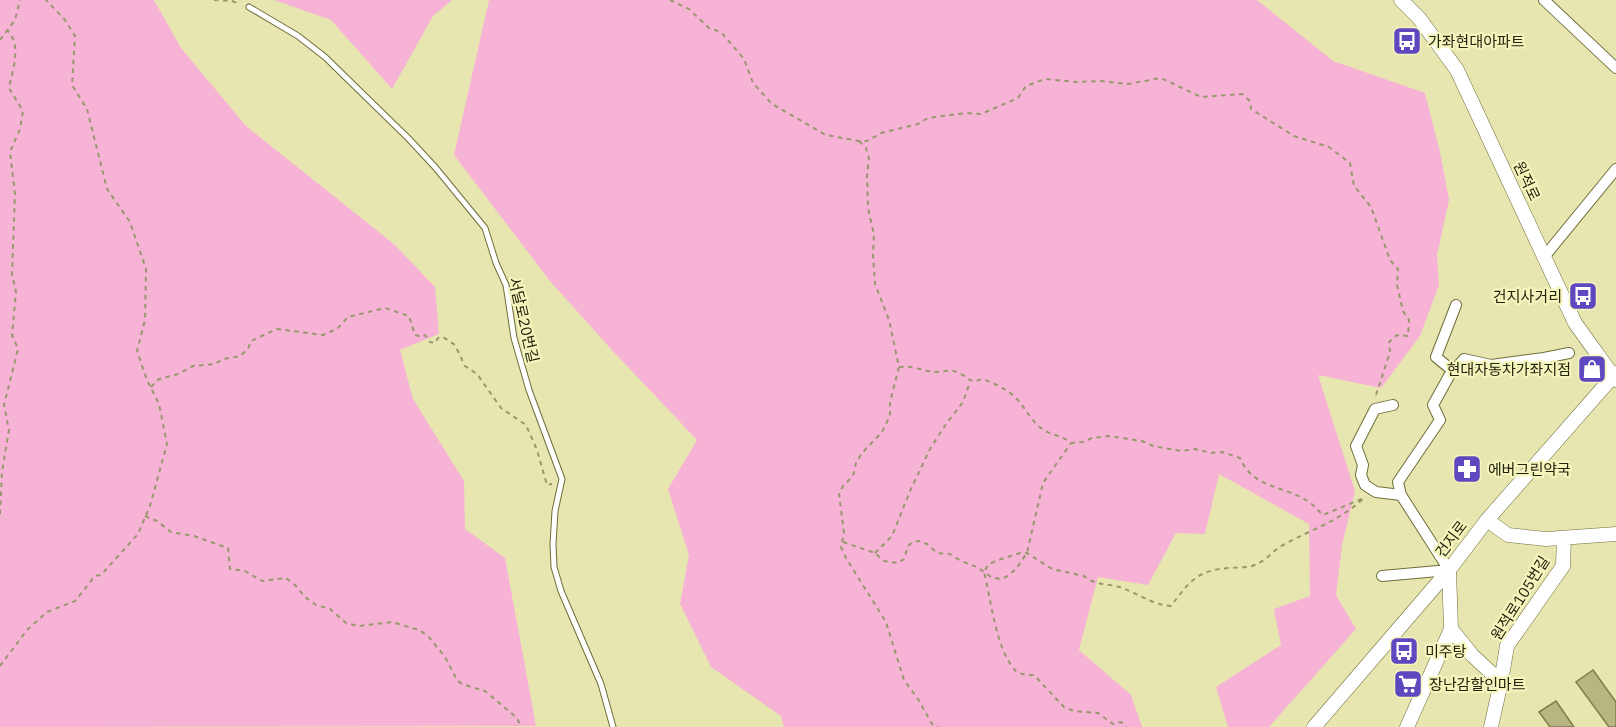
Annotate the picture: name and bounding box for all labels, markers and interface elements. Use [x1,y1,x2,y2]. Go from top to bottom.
bus stop icon: 가좌현대아파트 [1391,25,1423,57]
place label: 가좌현대아파트 [1428,32,1525,51]
street label: 원적로 [1510,158,1544,204]
street label: 서달로20번길 [505,275,543,365]
bus stop icon: 건지사거리 [1567,280,1599,312]
place label: 건지사거리 [1493,287,1562,306]
shop icon: 현대자동차가좌지점 [1576,353,1608,385]
place label: 현대자동차가좌지점 [1447,360,1571,379]
pharmacy icon: 에버그린약국 [1451,453,1483,485]
place label: 에버그린약국 [1488,460,1571,479]
street label: 건지로 [1431,517,1471,561]
street label: 원적로105번길 [1487,552,1553,644]
bus stop icon: 미주탕 [1388,635,1420,667]
place label: 미주탕 [1425,642,1467,661]
supermarket icon: 장난감할인마트 [1392,668,1424,700]
place label: 장난감할인마트 [1429,675,1526,694]

